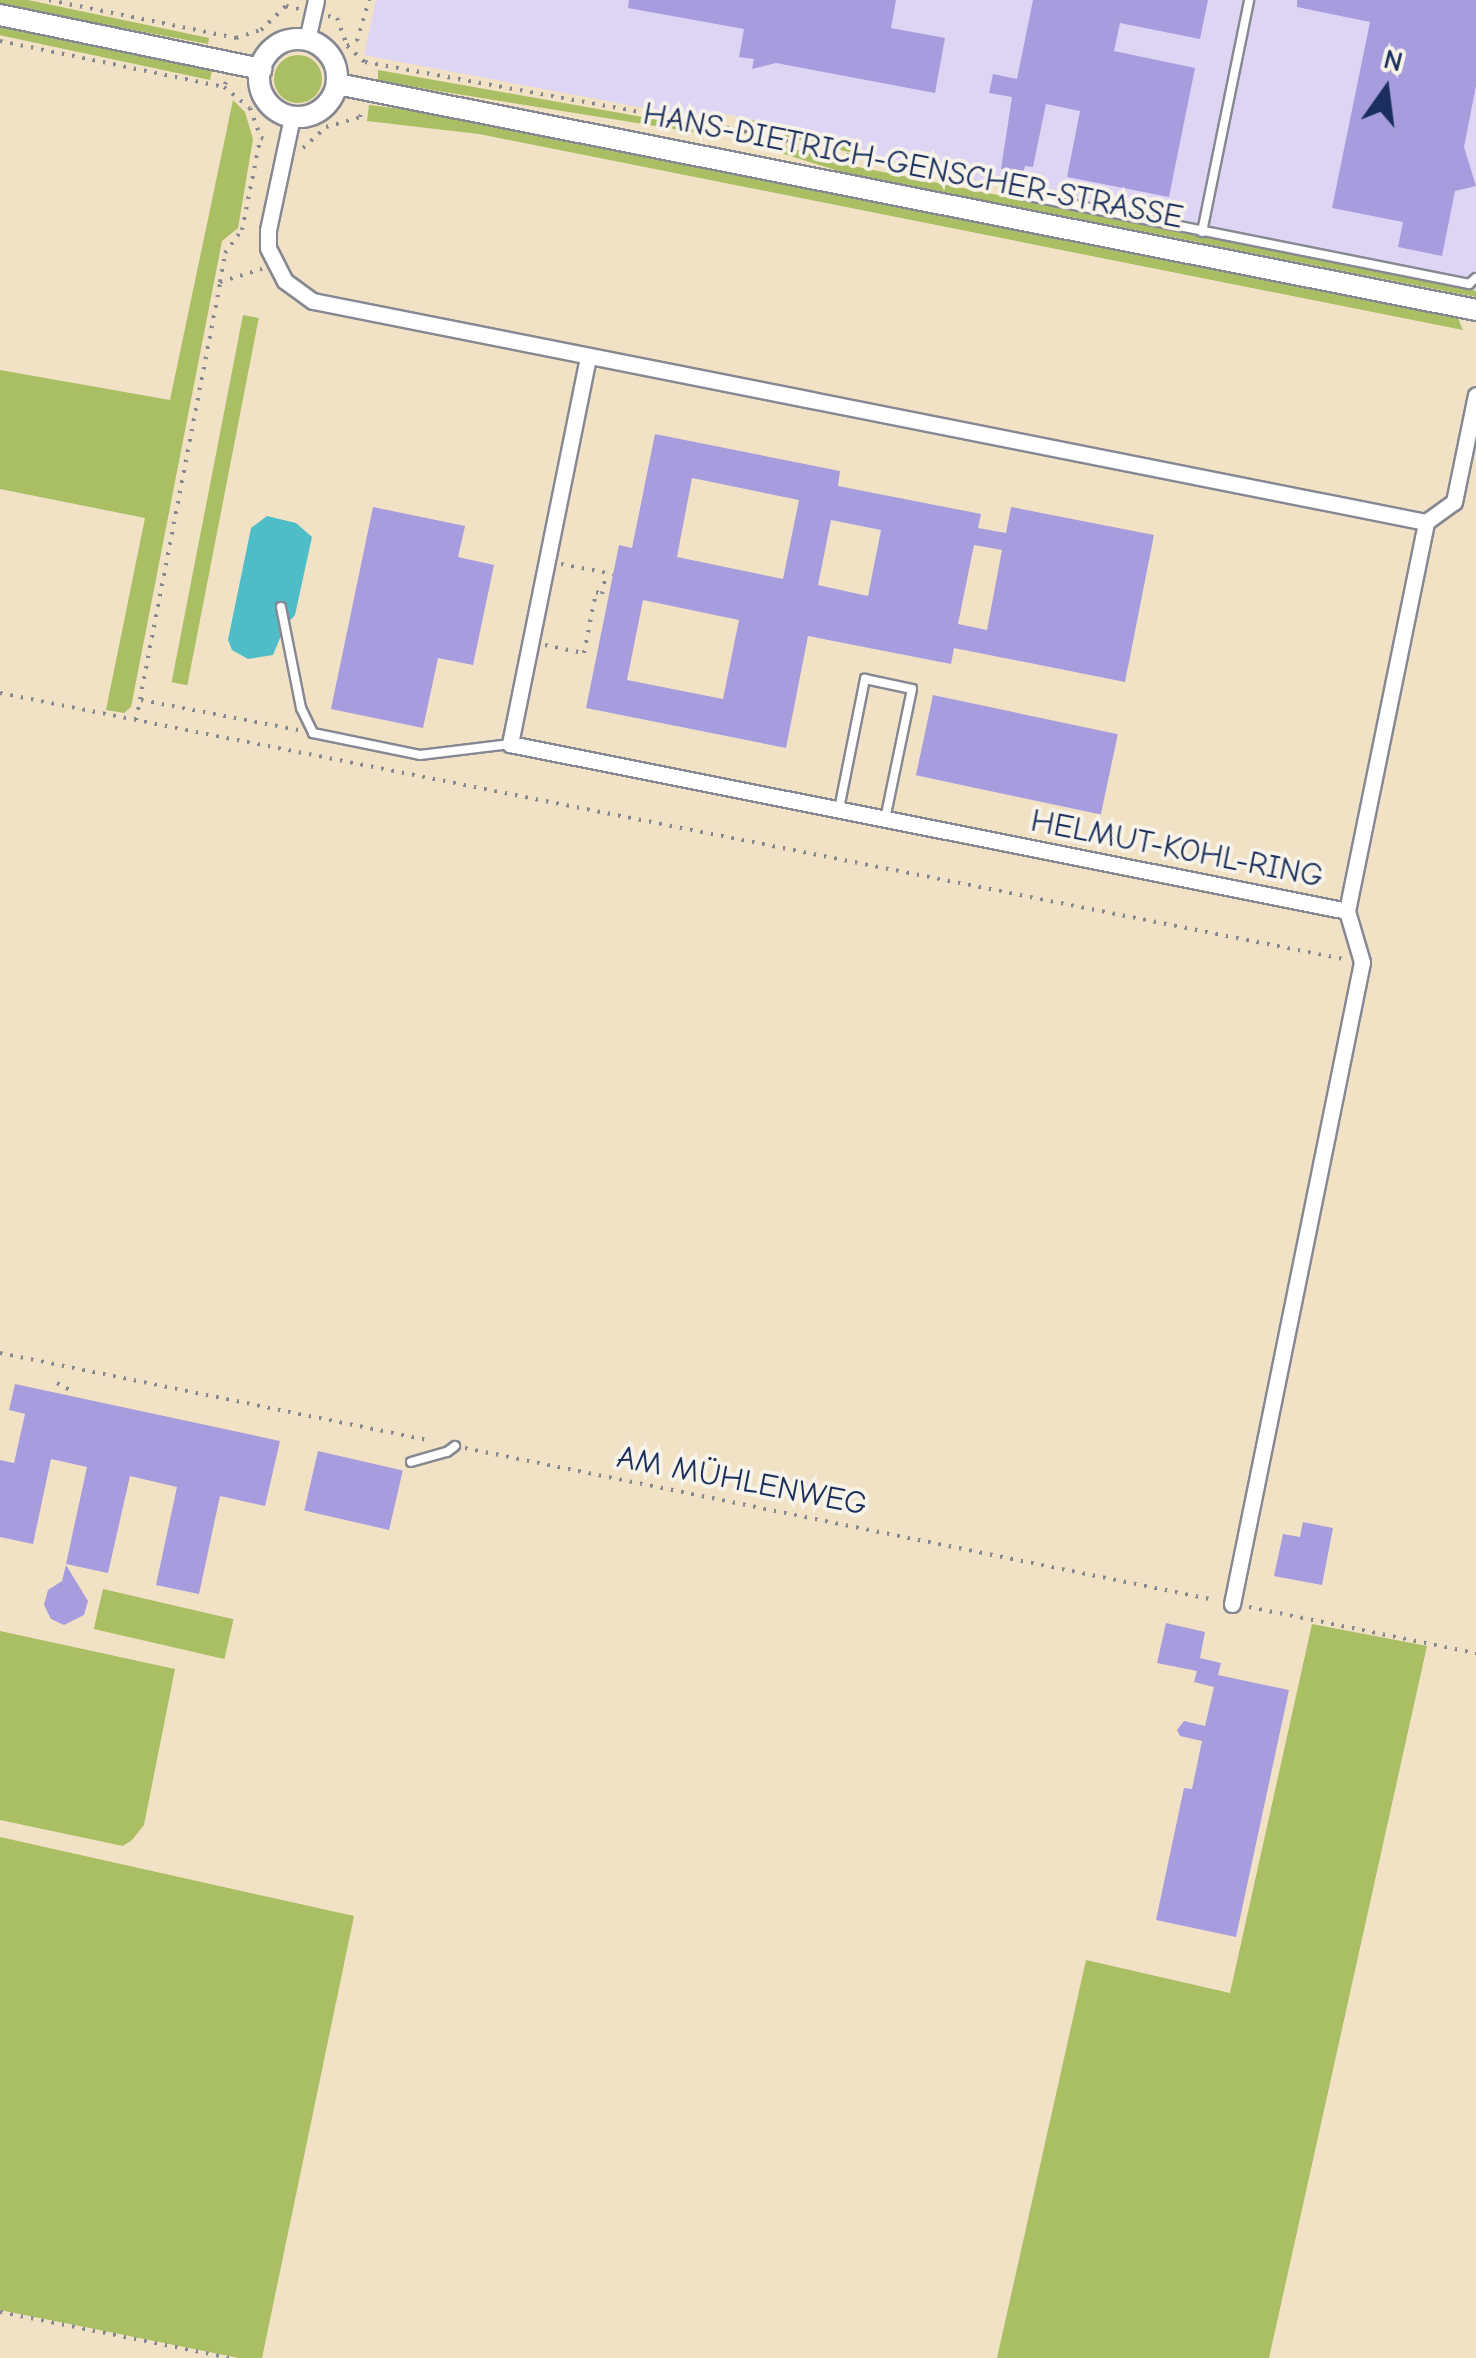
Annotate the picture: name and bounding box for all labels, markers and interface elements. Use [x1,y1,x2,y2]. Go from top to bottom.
north arrow [1336,40,1436,140]
text: N [1381,43,1406,79]
street label: HANS-DIETRICH-GENSCHER-STRASSE [640,95,1186,237]
street label: HELMUT-KOHL-RING [1028,802,1326,896]
street label: AM MÜHLENWEG [614,1438,870,1524]

